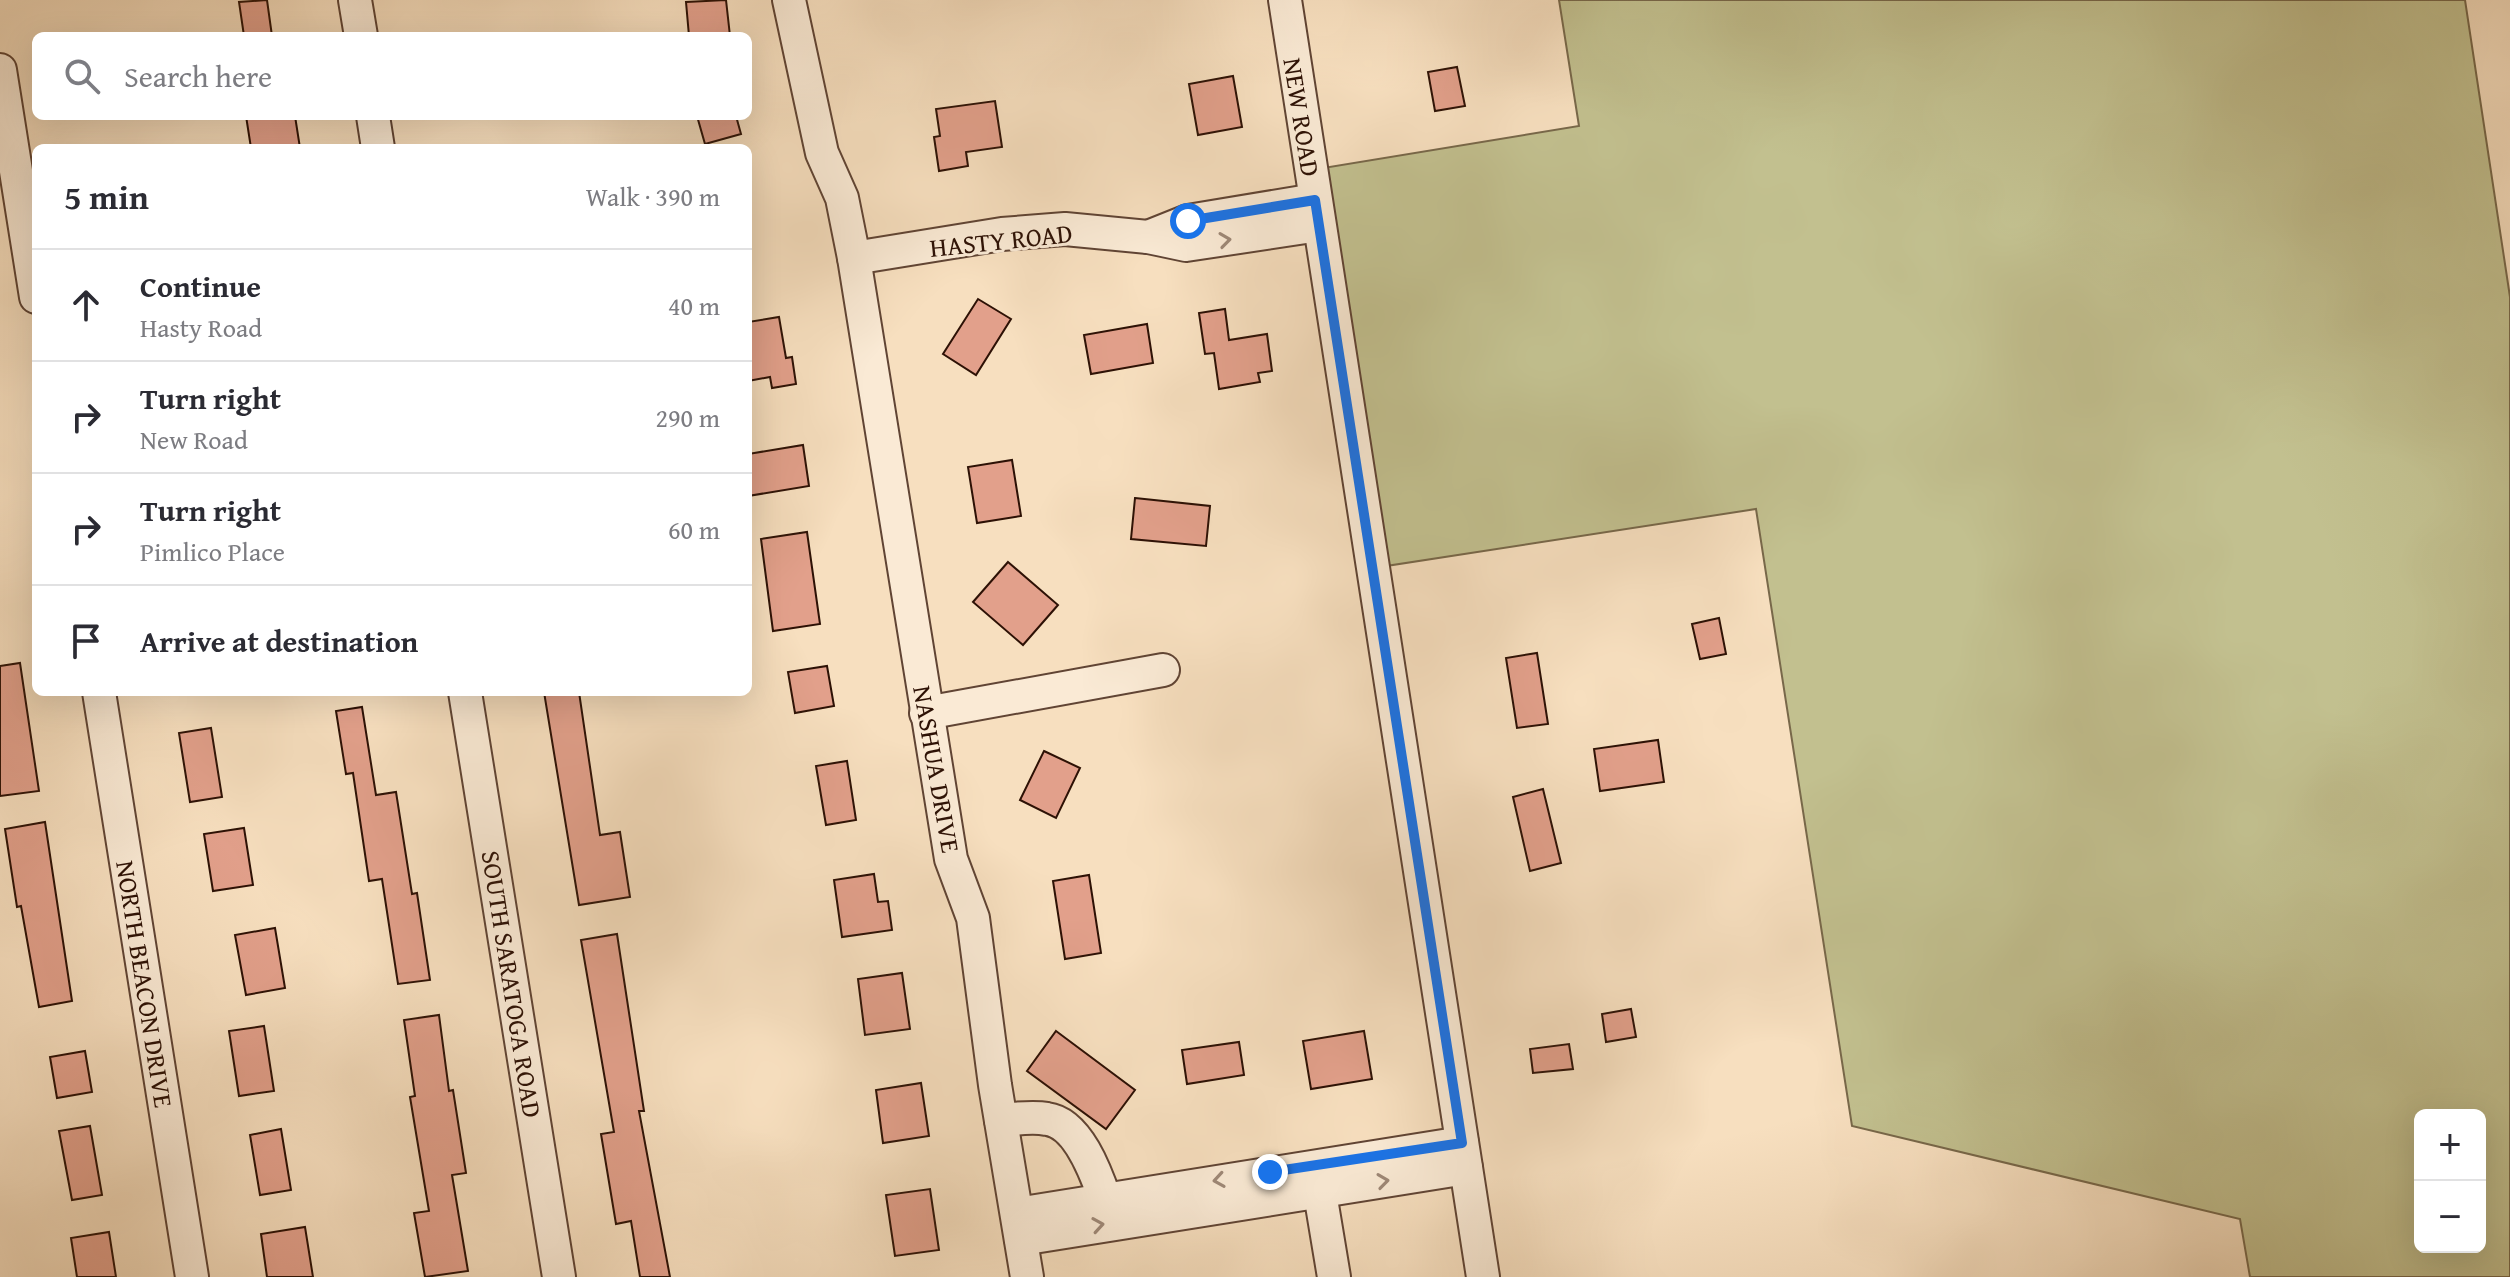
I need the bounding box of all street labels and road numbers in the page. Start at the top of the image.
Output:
street label: NEW ROAD [1273,55,1331,179]
street label: HASTY ROAD [928,213,1074,267]
street label: NASHUA DRIVE [903,682,971,856]
street label: SOUTH SARATOGA ROAD [472,848,552,1120]
street label: NORTH BEACON DRIVE [106,858,184,1110]

